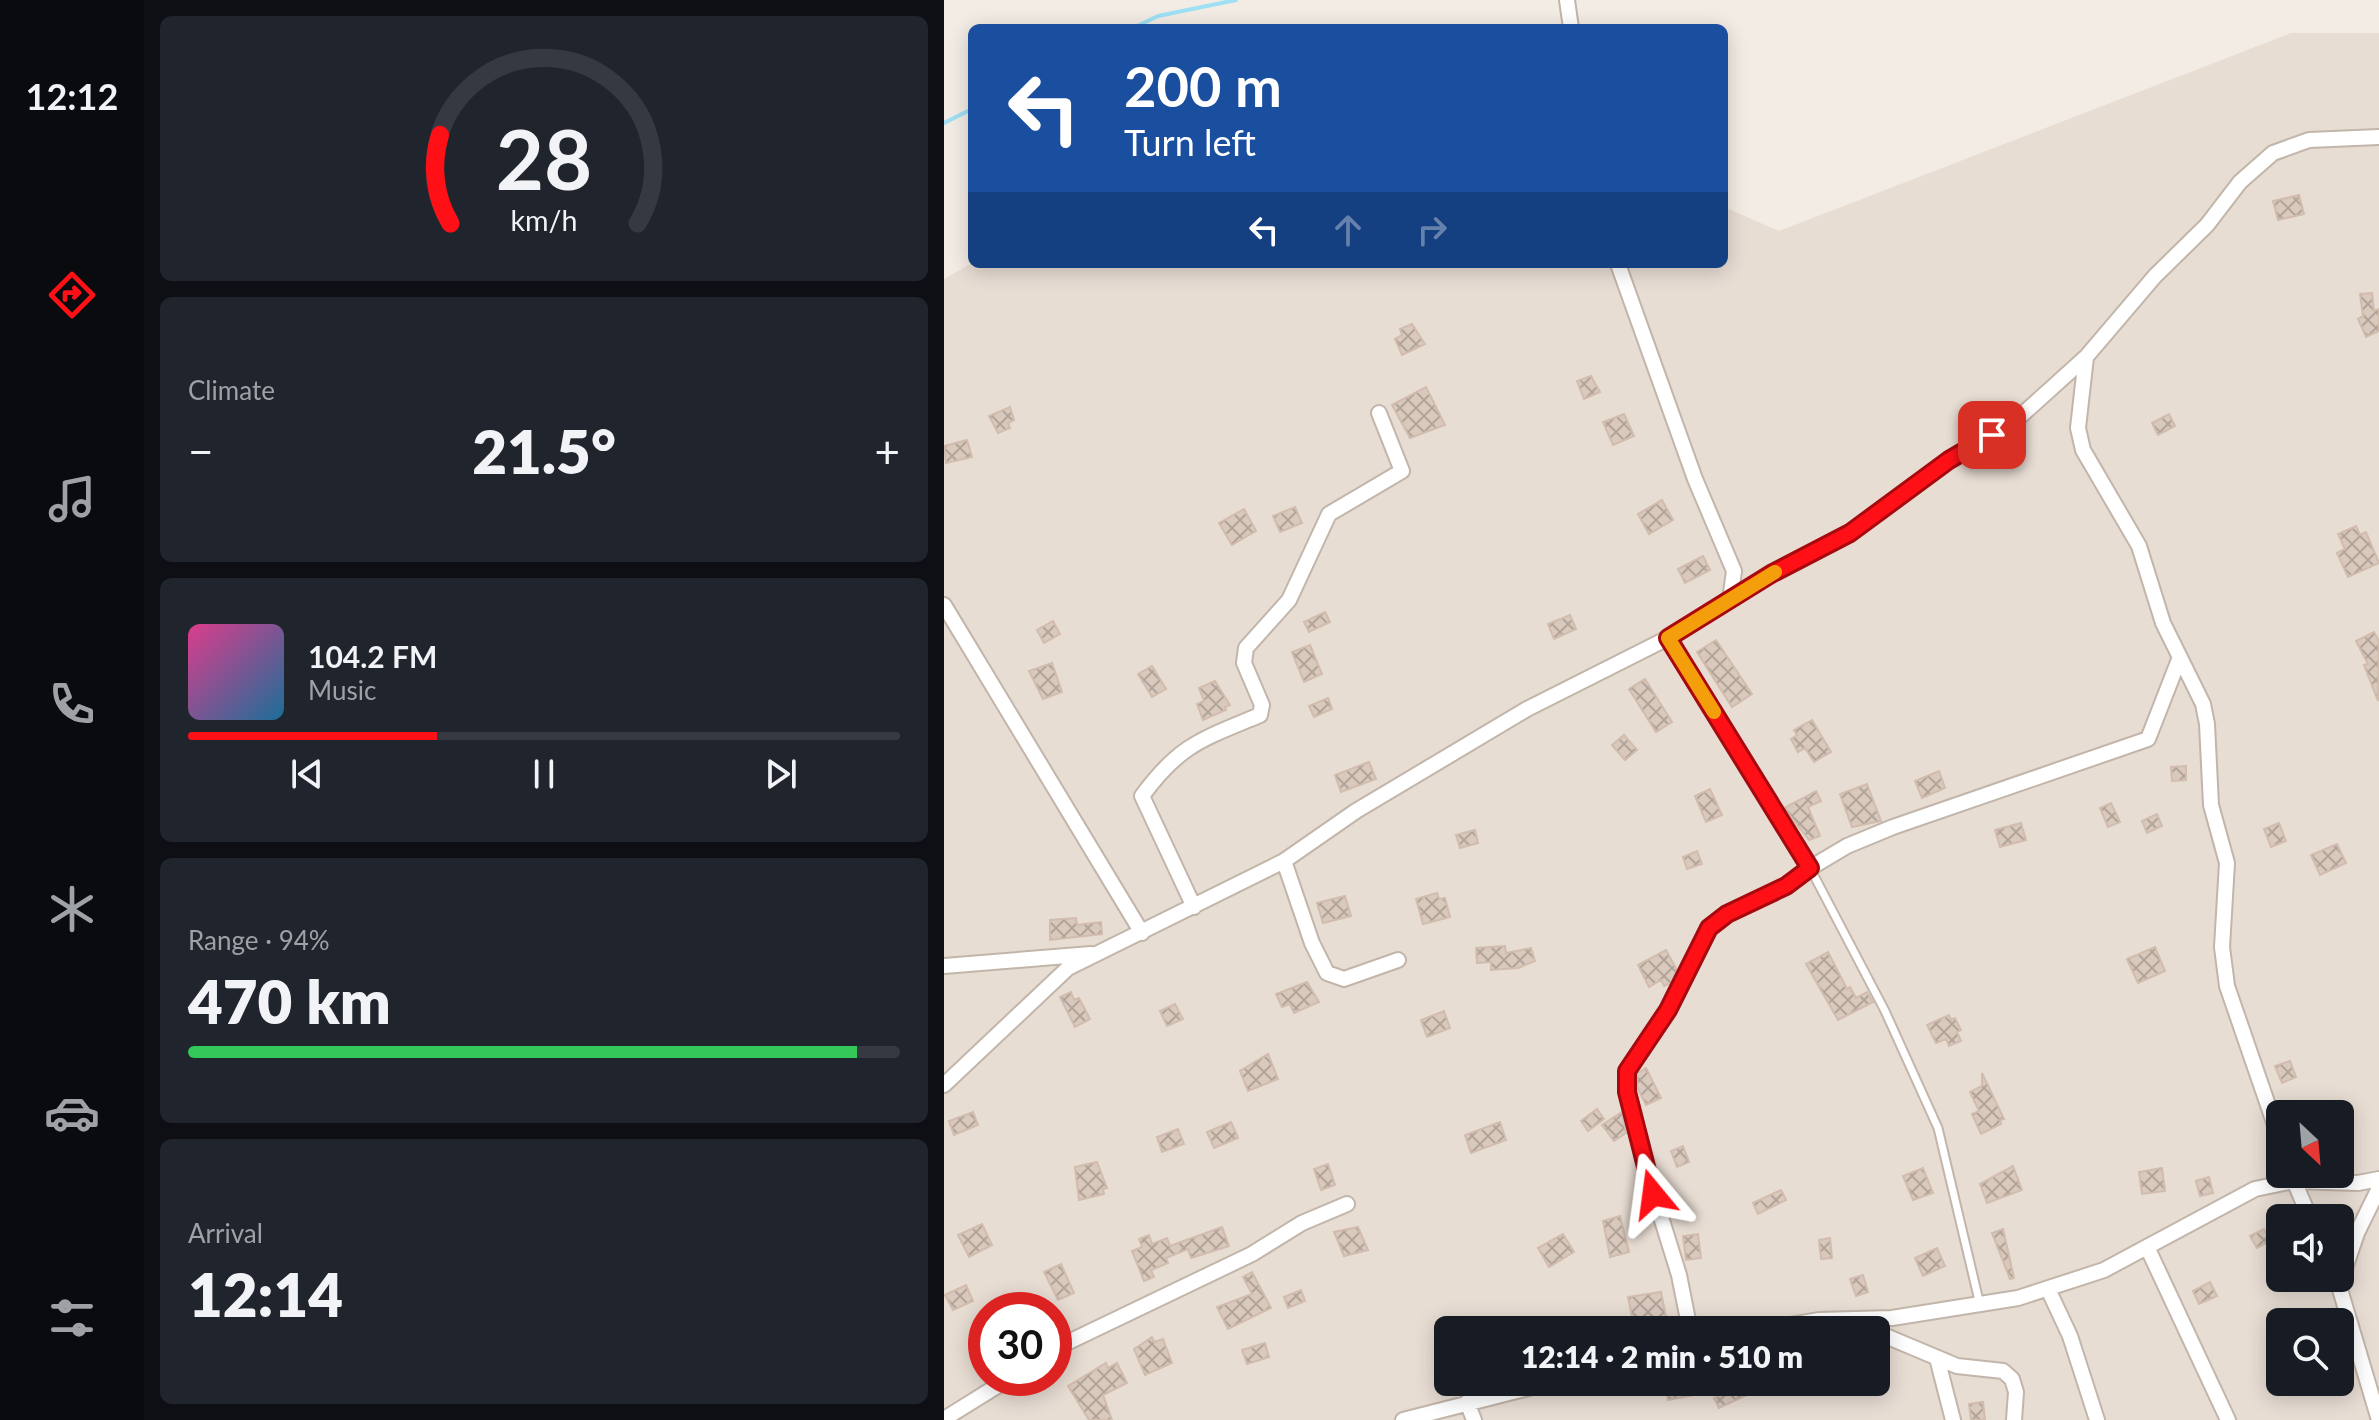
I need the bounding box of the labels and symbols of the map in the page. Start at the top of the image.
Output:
pin [1958,401,2026,469]
north arrow [2266,1100,2354,1188]
position arrow [1611,1152,1695,1236]
speed limit sign: 30 [968,1292,1072,1396]

